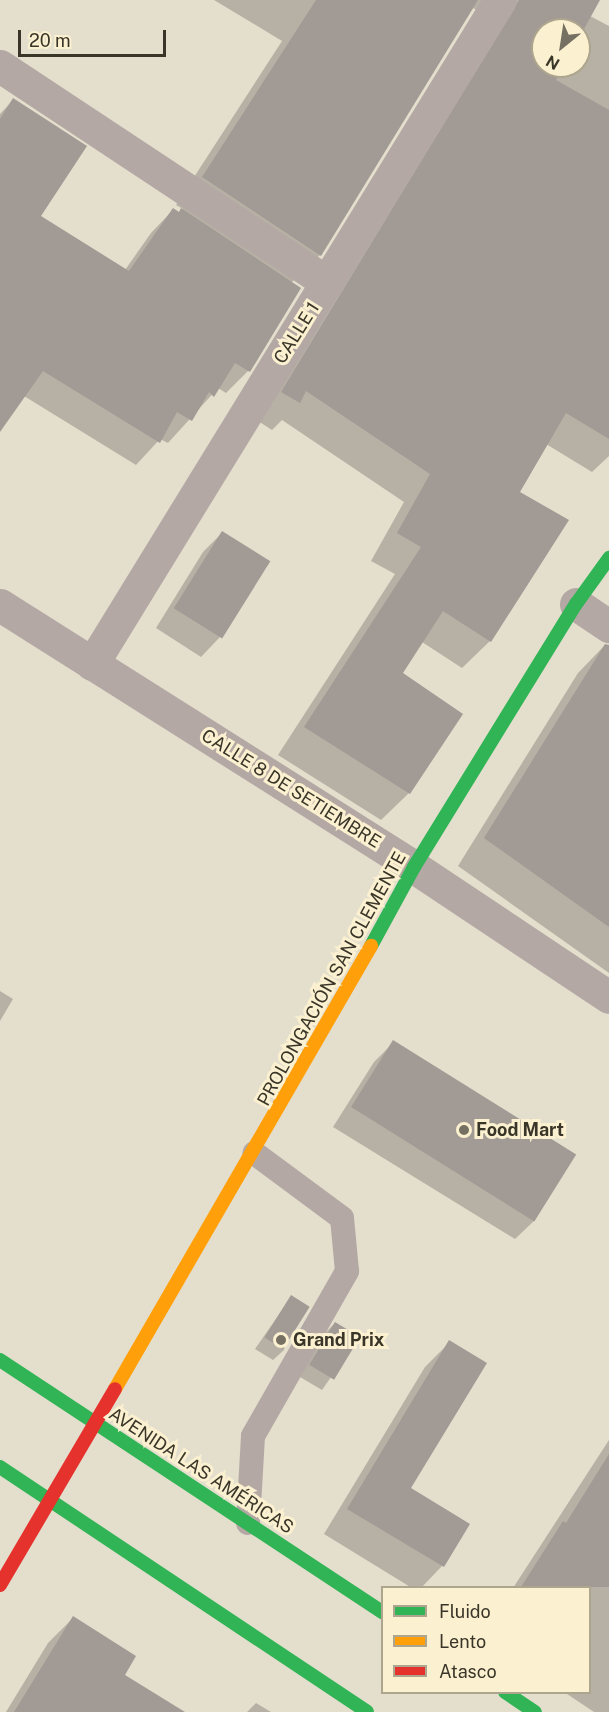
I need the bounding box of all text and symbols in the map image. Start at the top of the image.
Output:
scale bar [21,18,170,56]
north arrow [531,18,591,78]
text: 20 m [29,30,71,51]
text: N [543,51,563,74]
street label: CALLE 1 [270,298,324,368]
street label: CALLE 8 DE SETIEMBRE [197,725,385,853]
street label: PROLONGACIÓN SAN CLEMENTE [253,848,411,1110]
place label: Food Mart [476,1119,564,1141]
marker: Food Mart [457,1123,471,1137]
place label: Grand Prix [293,1329,384,1351]
marker: Grand Prix [274,1333,288,1347]
street label: AVENIDA LAS AMÉRICAS [105,1403,297,1539]
legend [381,1586,591,1694]
text: Fluido [439,1601,491,1622]
text: Lento [439,1631,486,1652]
text: Atasco [439,1661,497,1682]

